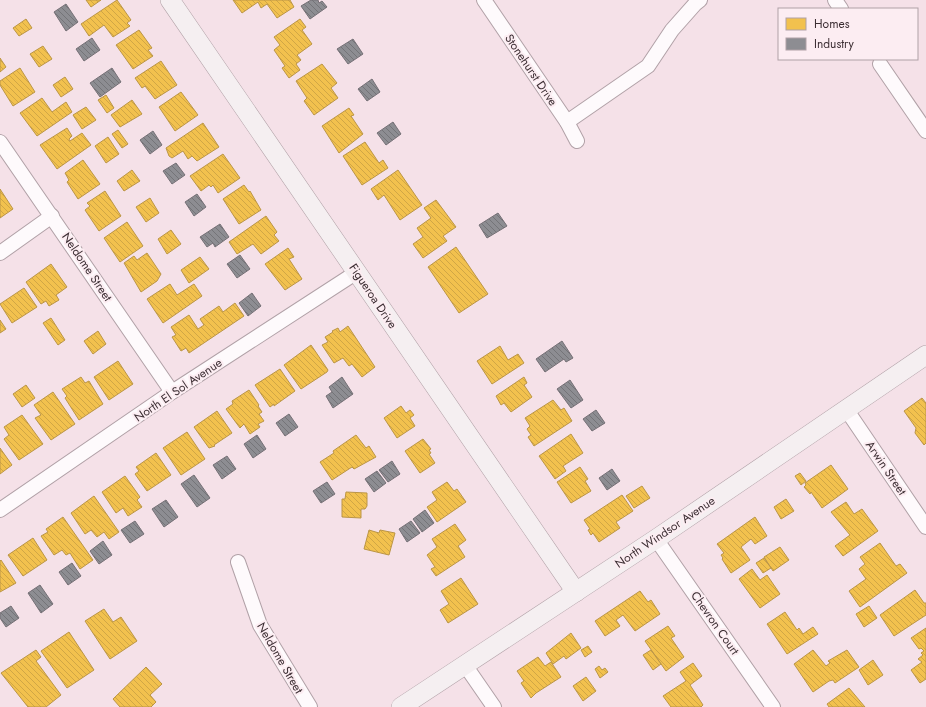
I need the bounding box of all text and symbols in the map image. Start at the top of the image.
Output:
legend [778,8,918,60]
text: Homes [814,15,850,33]
street label: Stonehurst Drive [500,30,562,110]
text: Industry [814,35,855,53]
street label: Neldome Street [57,229,117,305]
street label: Figueroa Drive [345,260,401,332]
street label: North El Sol Avenue [130,354,226,426]
street label: Arwin Street [861,437,911,499]
street label: North Windsor Avenue [611,492,719,572]
street label: Chevron Court [686,587,744,659]
street label: Neldome Street [252,619,308,697]

